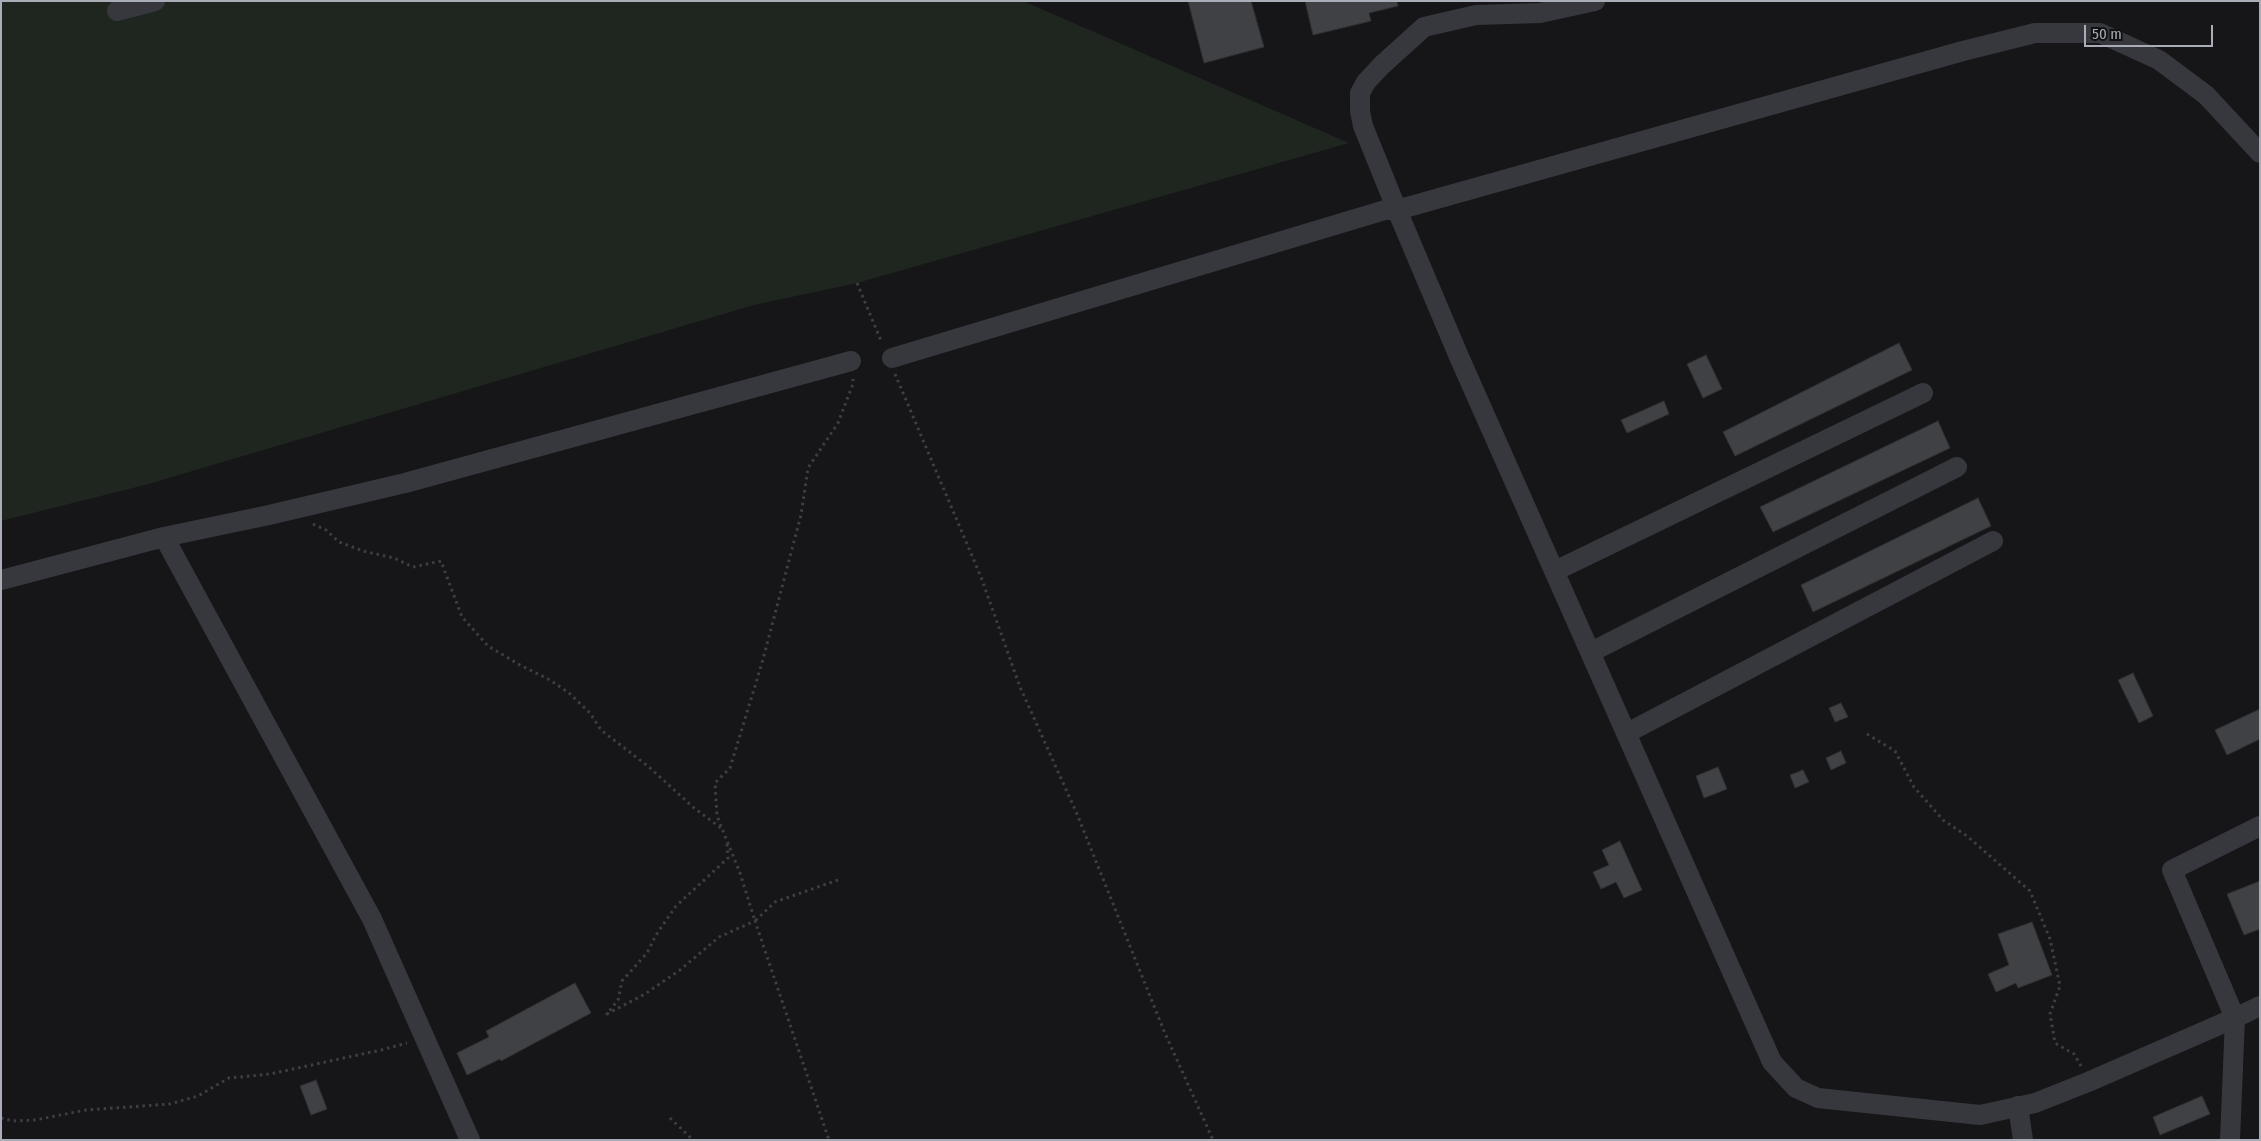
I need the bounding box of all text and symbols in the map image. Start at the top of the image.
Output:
scale bar [2086,15,2215,47]
text: 50 m [2092,25,2122,43]

